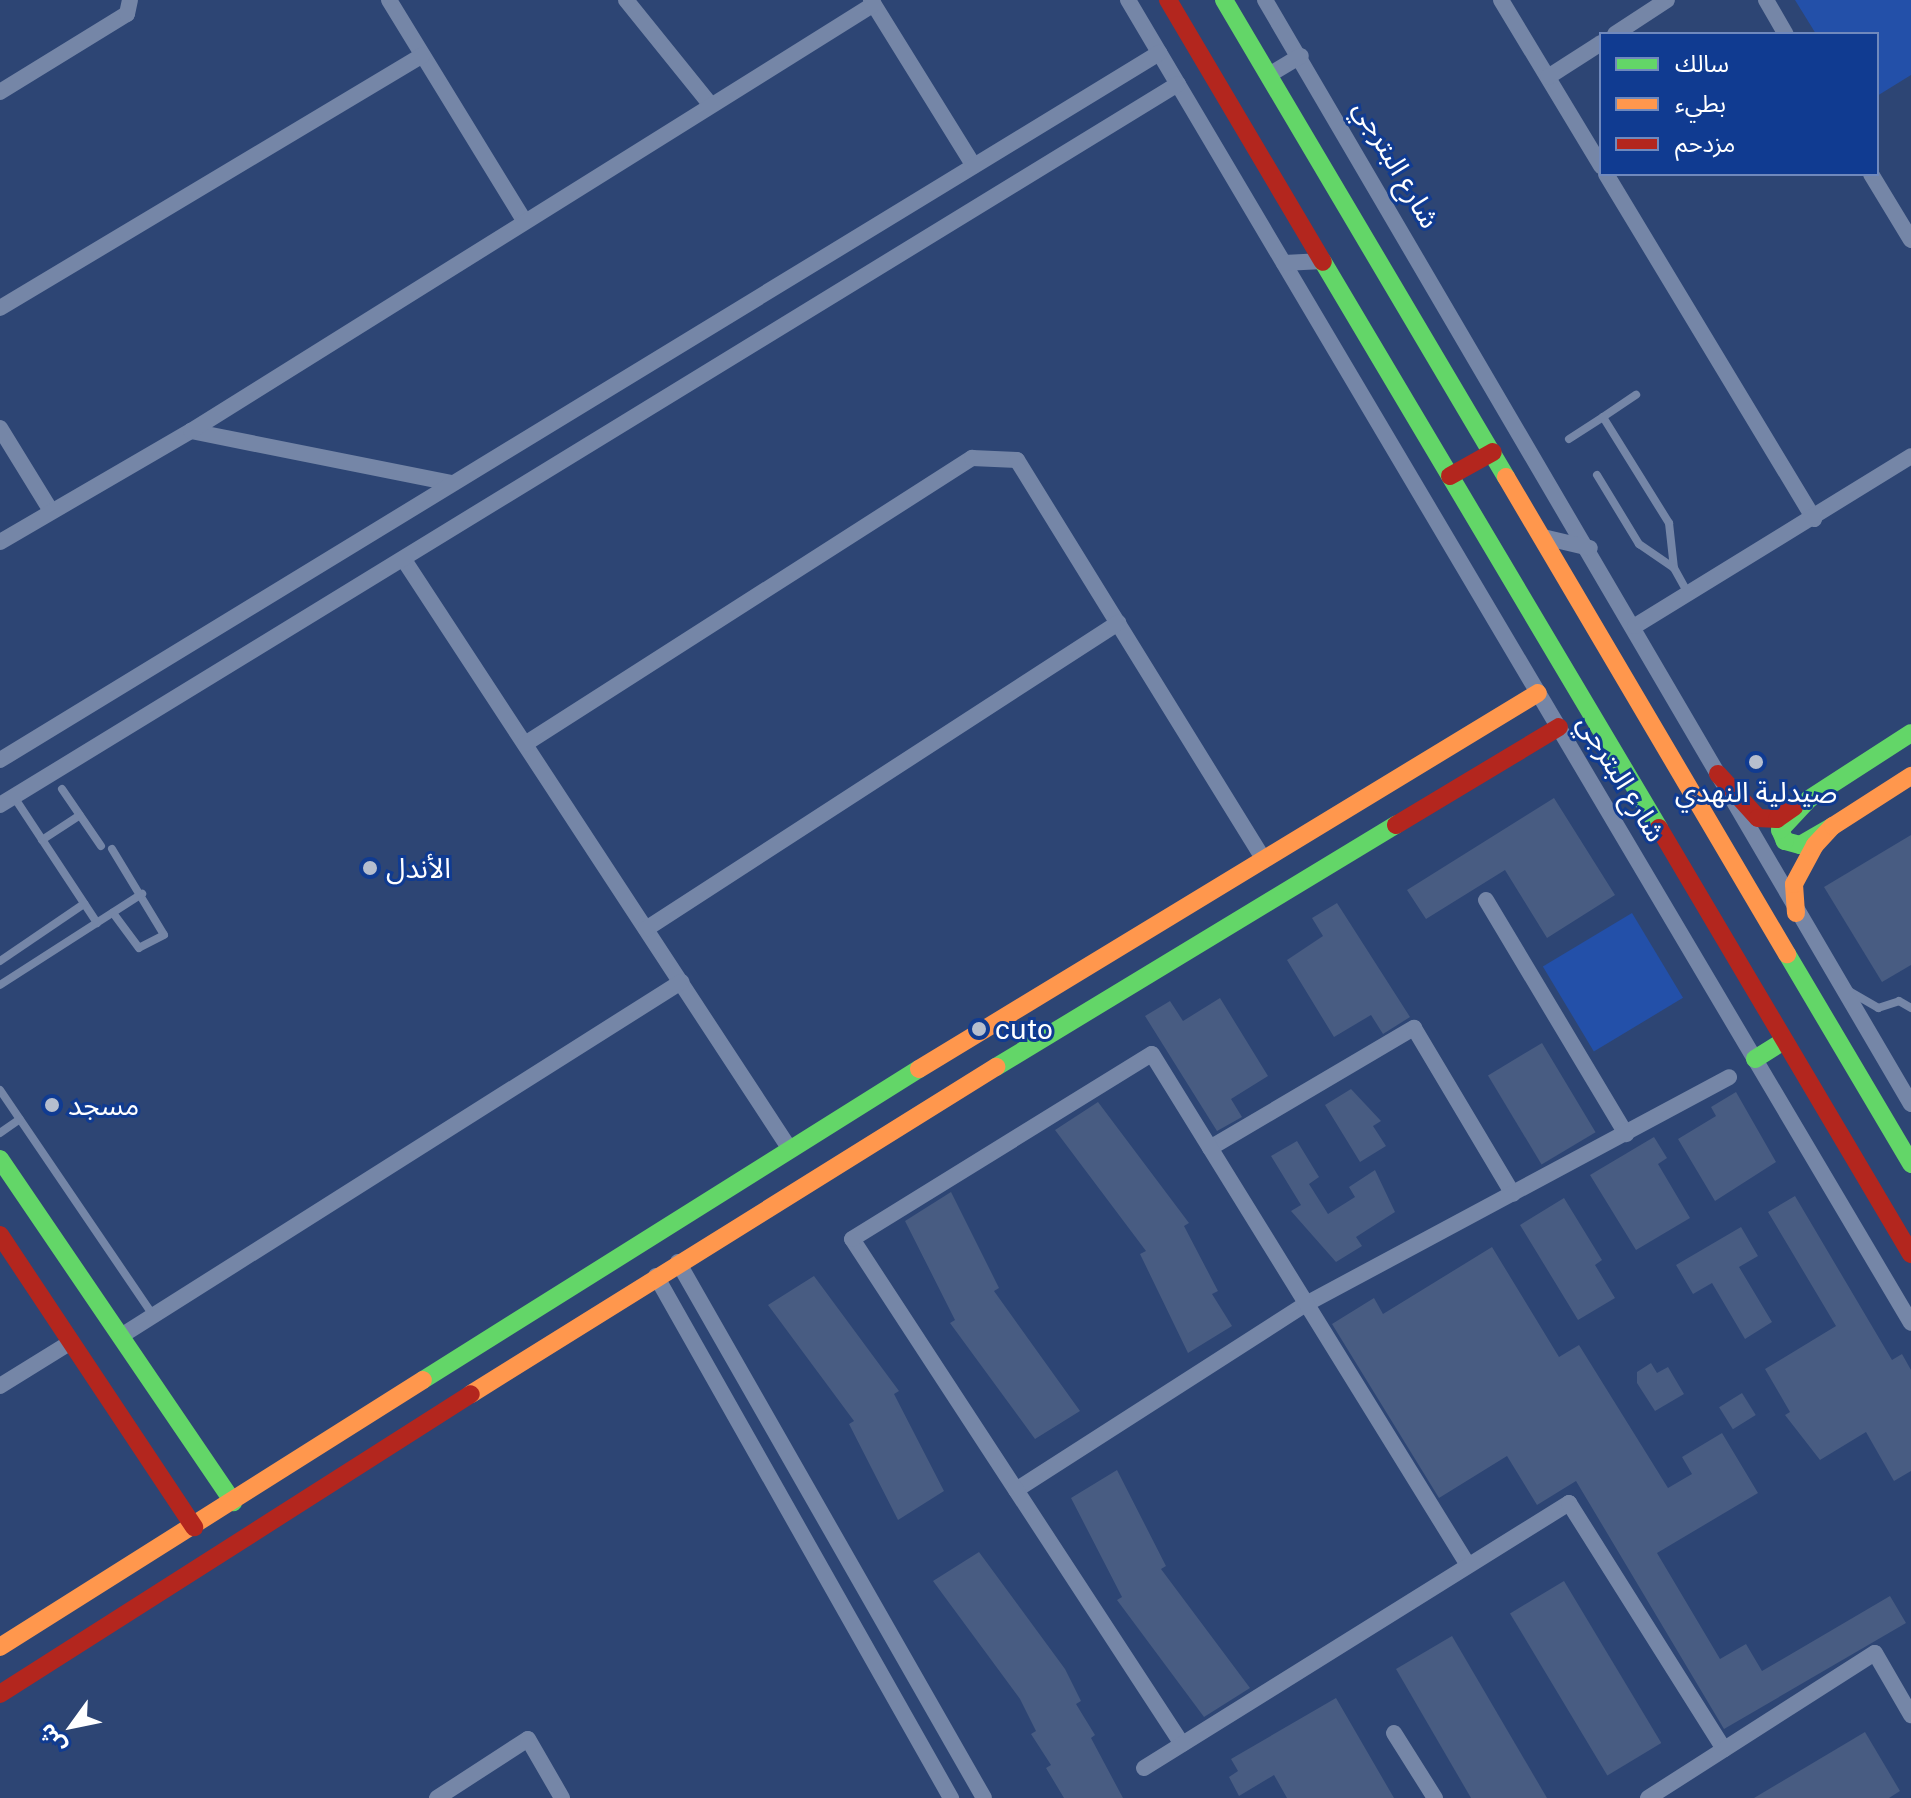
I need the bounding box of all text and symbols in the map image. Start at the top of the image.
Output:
legend [1599,32,1879,176]
text: سالك [1675,49,1729,77]
text: بطيء [1675,89,1726,117]
street label: شارع البترجي [1347,94,1447,234]
text: مزدحم [1675,129,1735,157]
street label: شارع البترجي [1571,708,1673,848]
marker: صيدلية النهدي [1747,753,1765,771]
place label: صيدلية النهدي [1675,775,1837,809]
place label: الأندل [386,851,451,885]
marker: الأندل [361,859,379,877]
place label: cuto [995,1012,1053,1046]
marker: cuto [970,1020,988,1038]
place label: مسجد [68,1088,139,1122]
marker: مسجد [43,1096,61,1114]
north arrow [32,1686,112,1766]
text: ش [33,1719,71,1759]

